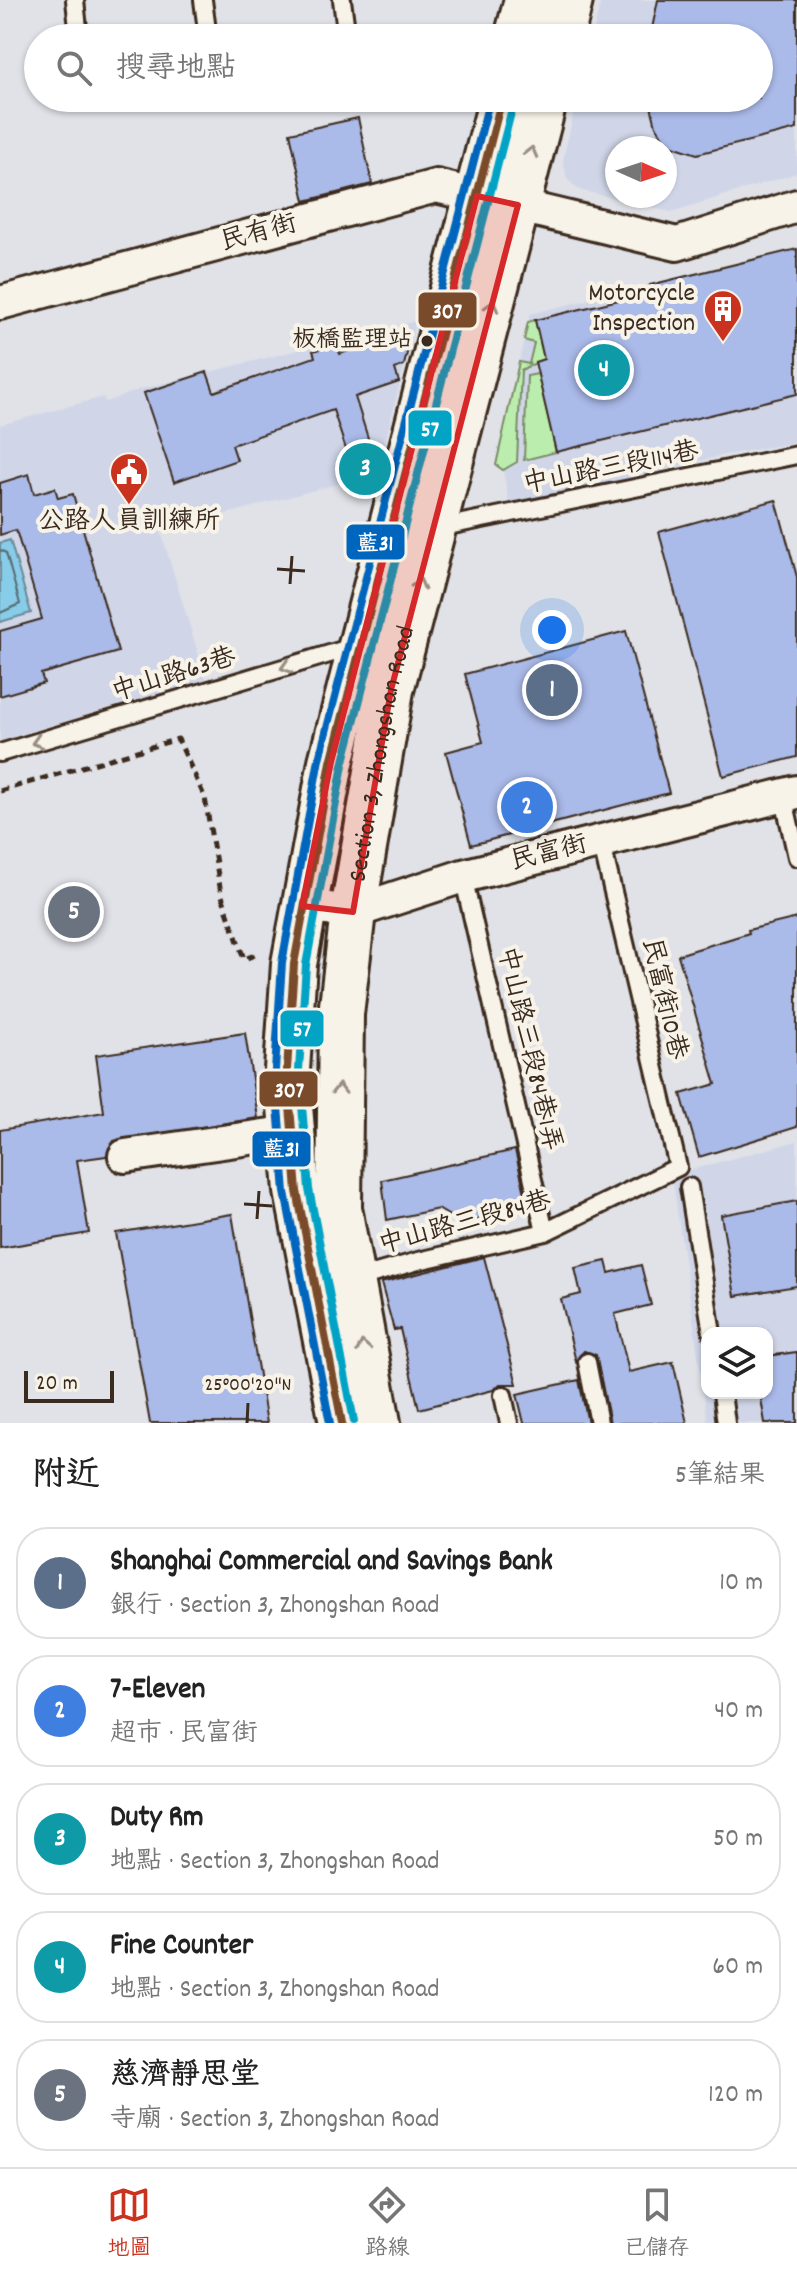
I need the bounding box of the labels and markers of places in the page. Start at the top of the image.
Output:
place label: Motorcycle Inspection [588,276,695,343]
building icon: Motorcycle Inspection [702,288,744,343]
place label: 板橋監理站 [292,324,412,358]
marker: 板橋監理站 [419,333,435,349]
pin: 4 [578,340,630,400]
pin: 3 [339,439,391,499]
public building icon: 公路人員訓練所 [108,451,150,506]
place label: 公路人員訓練所 [38,504,220,541]
pin: 1 [526,660,578,720]
pin: 2 [501,777,553,837]
pin: 5 [48,882,100,942]

